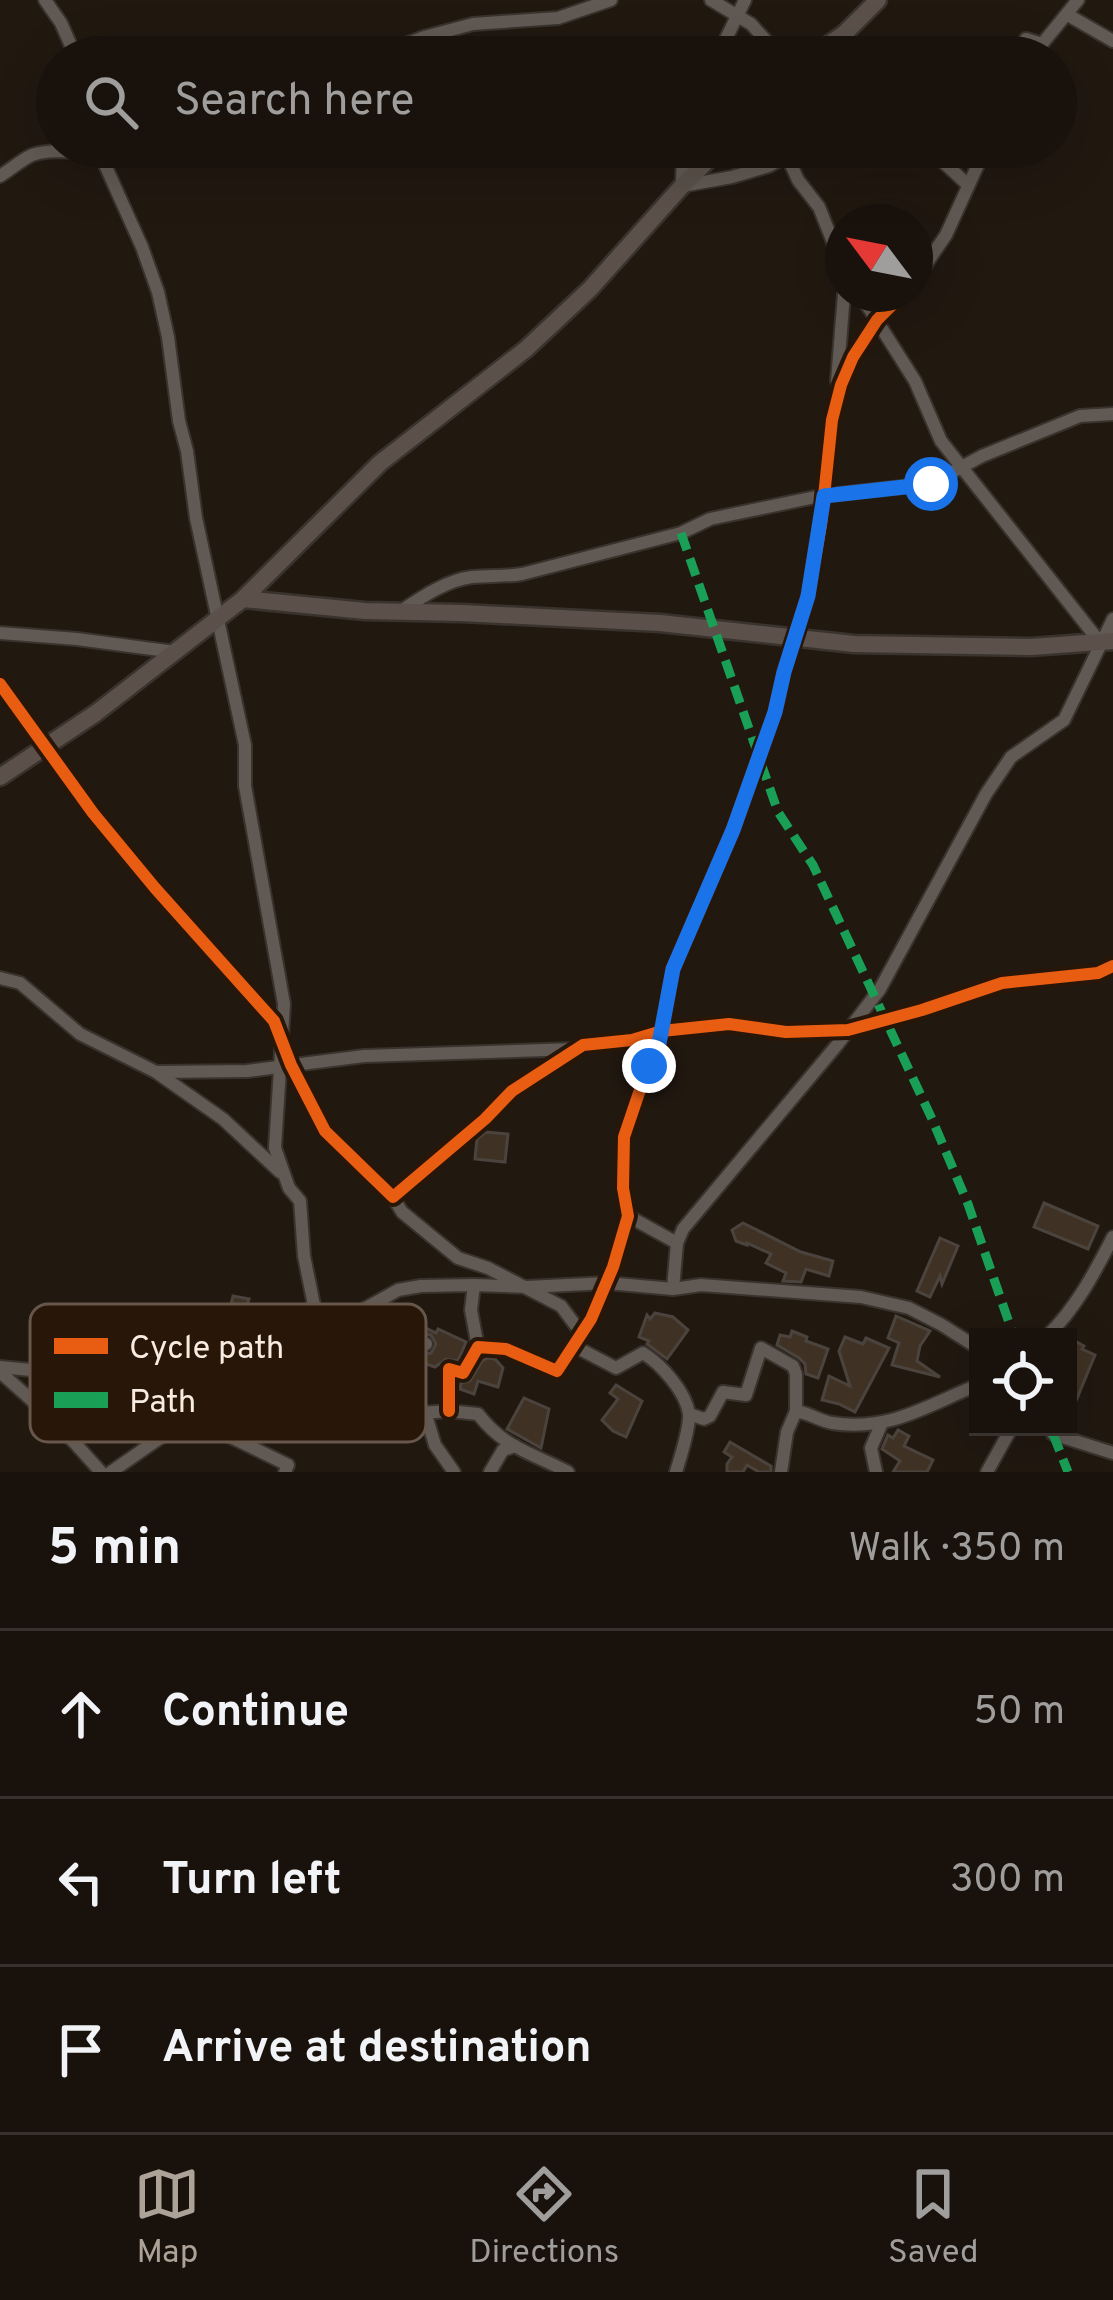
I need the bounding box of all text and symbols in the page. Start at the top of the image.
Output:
search box [36,36,1077,168]
icon: search [78,69,144,135]
text: Search here [174,74,414,131]
north arrow [825,204,933,312]
route start [904,457,958,511]
route end [622,1039,676,1093]
legend [30,1304,426,1442]
map controls [969,1328,1077,1436]
button: locate [969,1328,1077,1436]
text: Cycle path [129,1329,284,1371]
text: Path [129,1383,196,1425]
text: 5 min [48,1518,181,1583]
text: Walk · 350 m [849,1526,1065,1575]
icon: ahead [48,1681,114,1747]
text: Continue [162,1685,349,1742]
text: 50 m [974,1689,1065,1738]
icon: left [48,1849,114,1915]
text: Turn left [162,1853,341,1910]
text: 300 m [950,1857,1065,1906]
icon: arrive [48,2017,114,2083]
text: Arrive at destination [162,2021,592,2078]
tab: Map [134,2161,200,2275]
tab: Directions [469,2161,619,2275]
tab: Saved [888,2161,979,2275]

